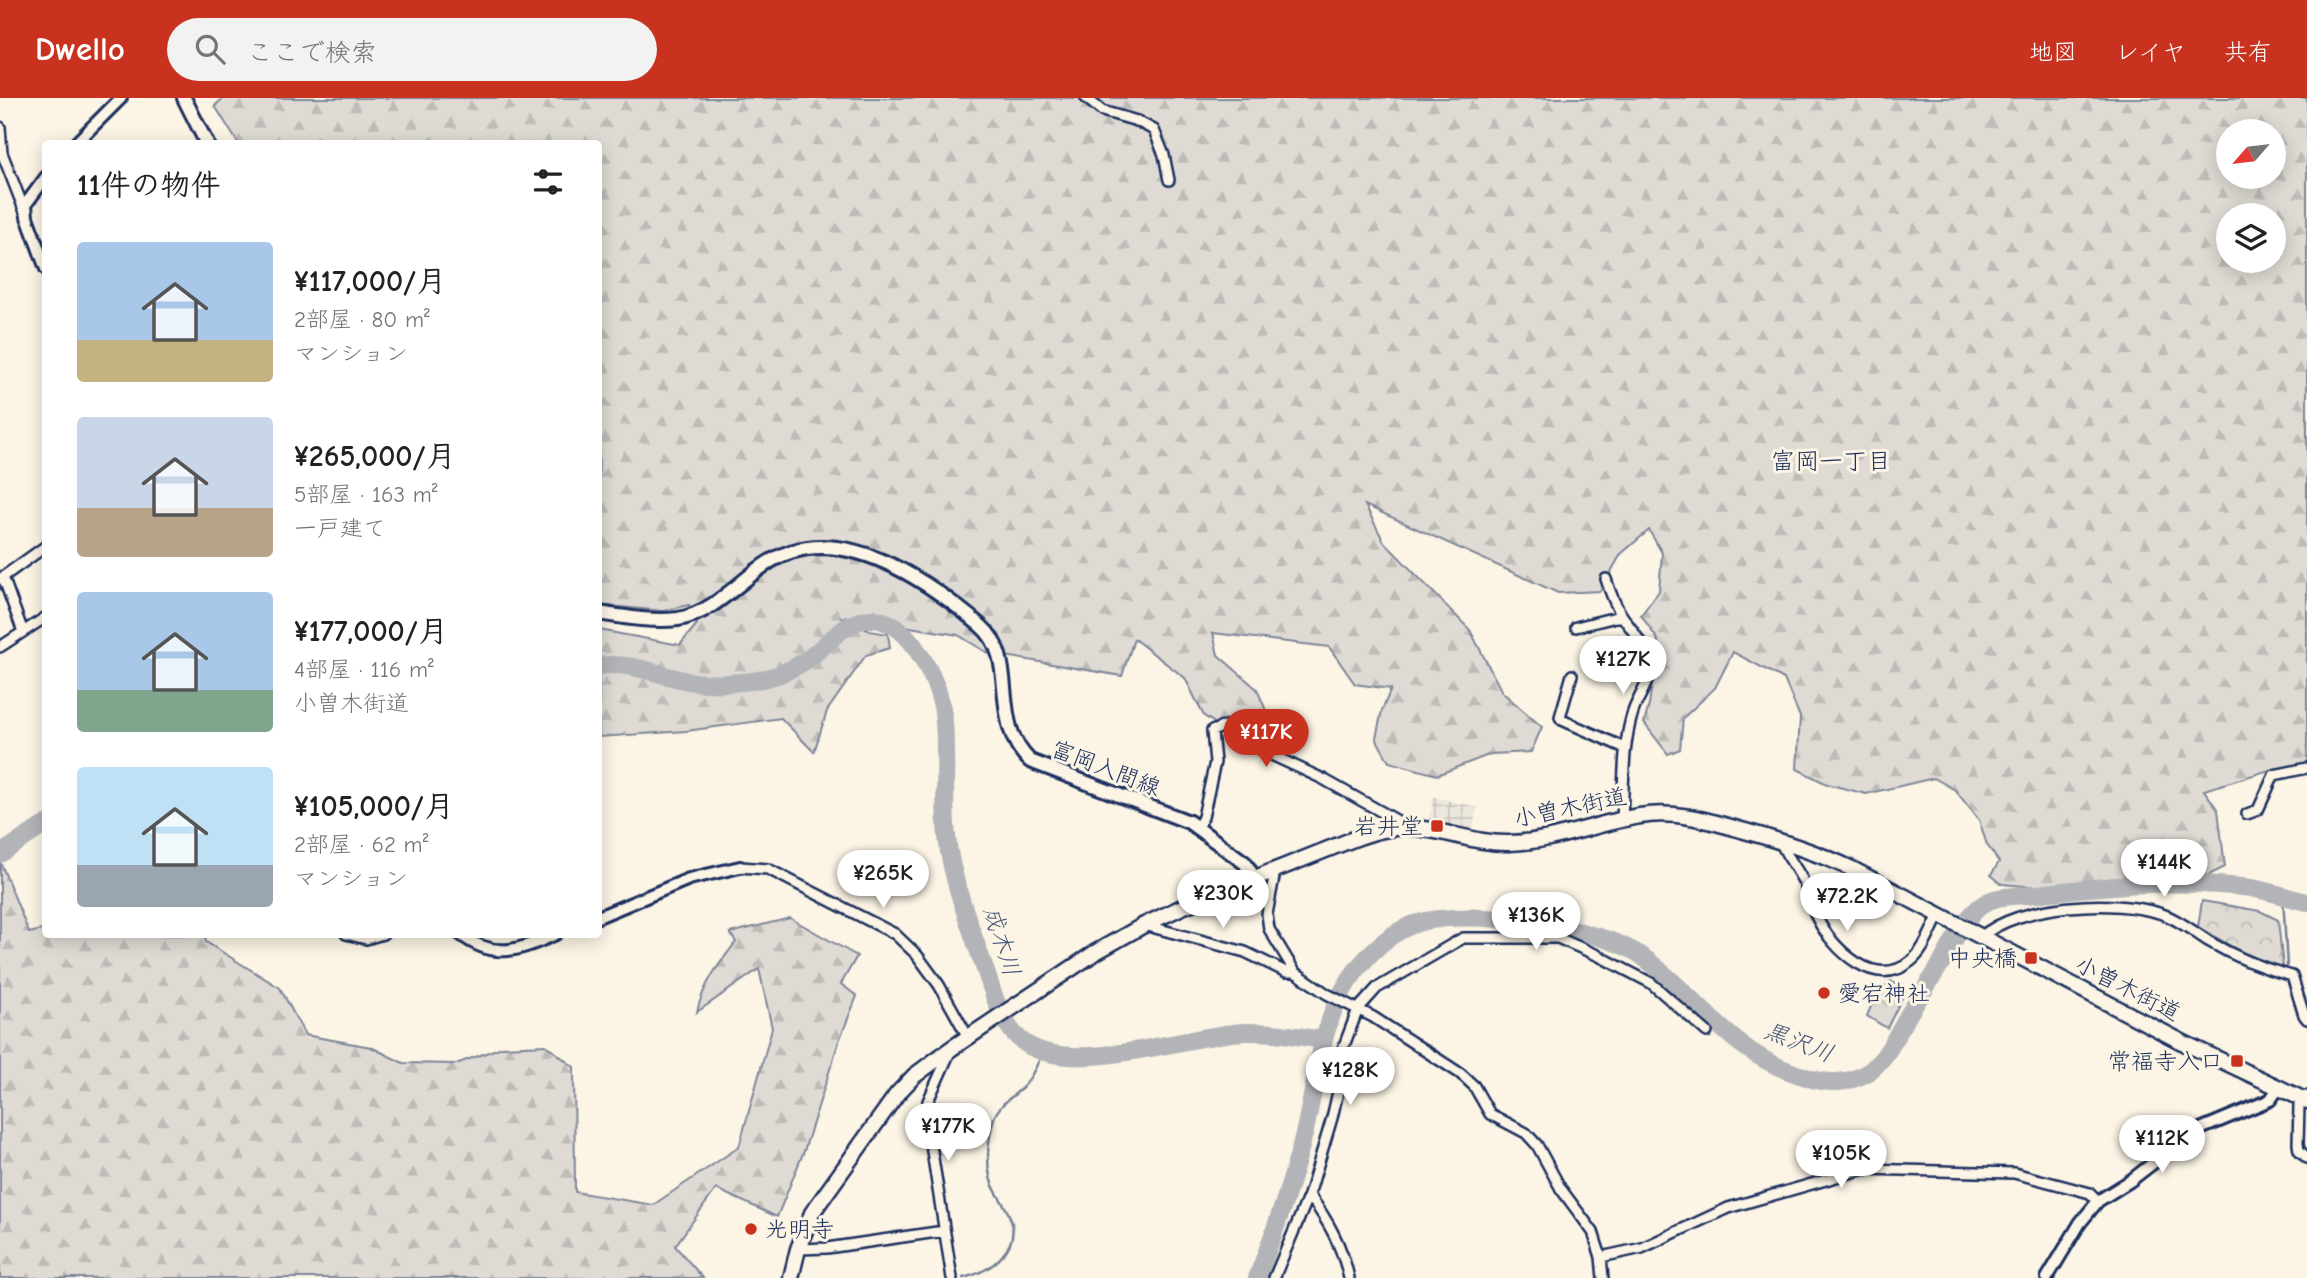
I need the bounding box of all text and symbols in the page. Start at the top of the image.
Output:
search box [167,18,657,81]
text: Dwello [35,30,125,68]
icon: search [191,30,229,68]
text: ここで検索 [247,38,377,68]
text: 地図 [2029,38,2077,66]
text: レイヤ [2115,38,2186,66]
text: 共有 [2224,38,2272,66]
north arrow [2216,119,2286,189]
map controls [2216,119,2286,273]
icon: filters [529,163,567,201]
text: 11件の物件 [77,168,221,203]
button: layers [2216,203,2286,273]
text: ¥117,000/月 [294,264,446,299]
icon: home [133,270,217,354]
text: 2部屋 · 80 m² [294,306,430,333]
text: マンション [294,340,408,367]
text: ¥265,000/月 [294,439,456,474]
icon: home [133,445,217,529]
district label: 富岡一丁目 [1771,447,1891,475]
text: 5部屋 · 163 m² [294,481,438,508]
text: 一戸建て [294,515,386,542]
text: ¥177,000/月 [294,614,448,649]
icon: home [133,620,217,704]
pin: ¥127K [1574,636,1672,696]
text: ¥127K [1596,645,1650,672]
text: 4部屋 · 116 m² [294,656,434,683]
text: 小曽木街道 [294,690,409,717]
pin: ¥117K [1217,710,1315,769]
text: ¥117K [1240,718,1292,745]
street label: 富岡入間線 [1047,735,1164,802]
street label: 小曽木街道 [1511,782,1629,833]
text: ¥105,000/月 [294,789,454,824]
icon: home [133,795,217,879]
place label: 岩井堂 [1354,813,1423,840]
marker: 岩井堂 [1429,818,1445,834]
text: 2部屋 · 62 m² [294,831,428,858]
pin: ¥144K [2115,840,2213,899]
text: ¥144K [2137,848,2191,875]
pin: ¥265K [834,850,932,910]
text: ¥265K [853,859,913,886]
text: マンション [294,865,408,892]
pin: ¥230K [1174,870,1272,930]
pin: ¥72.2K [1790,874,1904,933]
text: ¥230K [1193,879,1253,906]
text: ¥72.2K [1816,882,1878,909]
pin: ¥136K [1487,892,1585,952]
text: ¥136K [1508,901,1564,928]
water label: 成木川 [978,902,1026,980]
place label: 中央橋 [1948,945,2017,972]
marker: 中央橋 [2023,950,2039,966]
street label: 小曽木街道 [2070,950,2185,1027]
place label: 愛宕神社 [1838,980,1930,1007]
marker: 愛宕神社 [1816,985,1832,1001]
water label: 黒沢川 [1760,1016,1838,1068]
pin: ¥128K [1301,1048,1399,1107]
place label: 常福寺入口 [2108,1048,2223,1075]
marker: 常福寺入口 [2229,1053,2245,1069]
text: ¥128K [1322,1056,1378,1083]
pin: ¥177K [899,1104,997,1163]
text: ¥177K [921,1112,975,1139]
pin: ¥112K [2113,1116,2211,1175]
text: ¥112K [2135,1124,2189,1151]
pin: ¥105K [1792,1130,1890,1190]
text: ¥105K [1812,1139,1870,1166]
place label: 光明寺 [765,1216,834,1243]
marker: 光明寺 [743,1221,759,1237]

